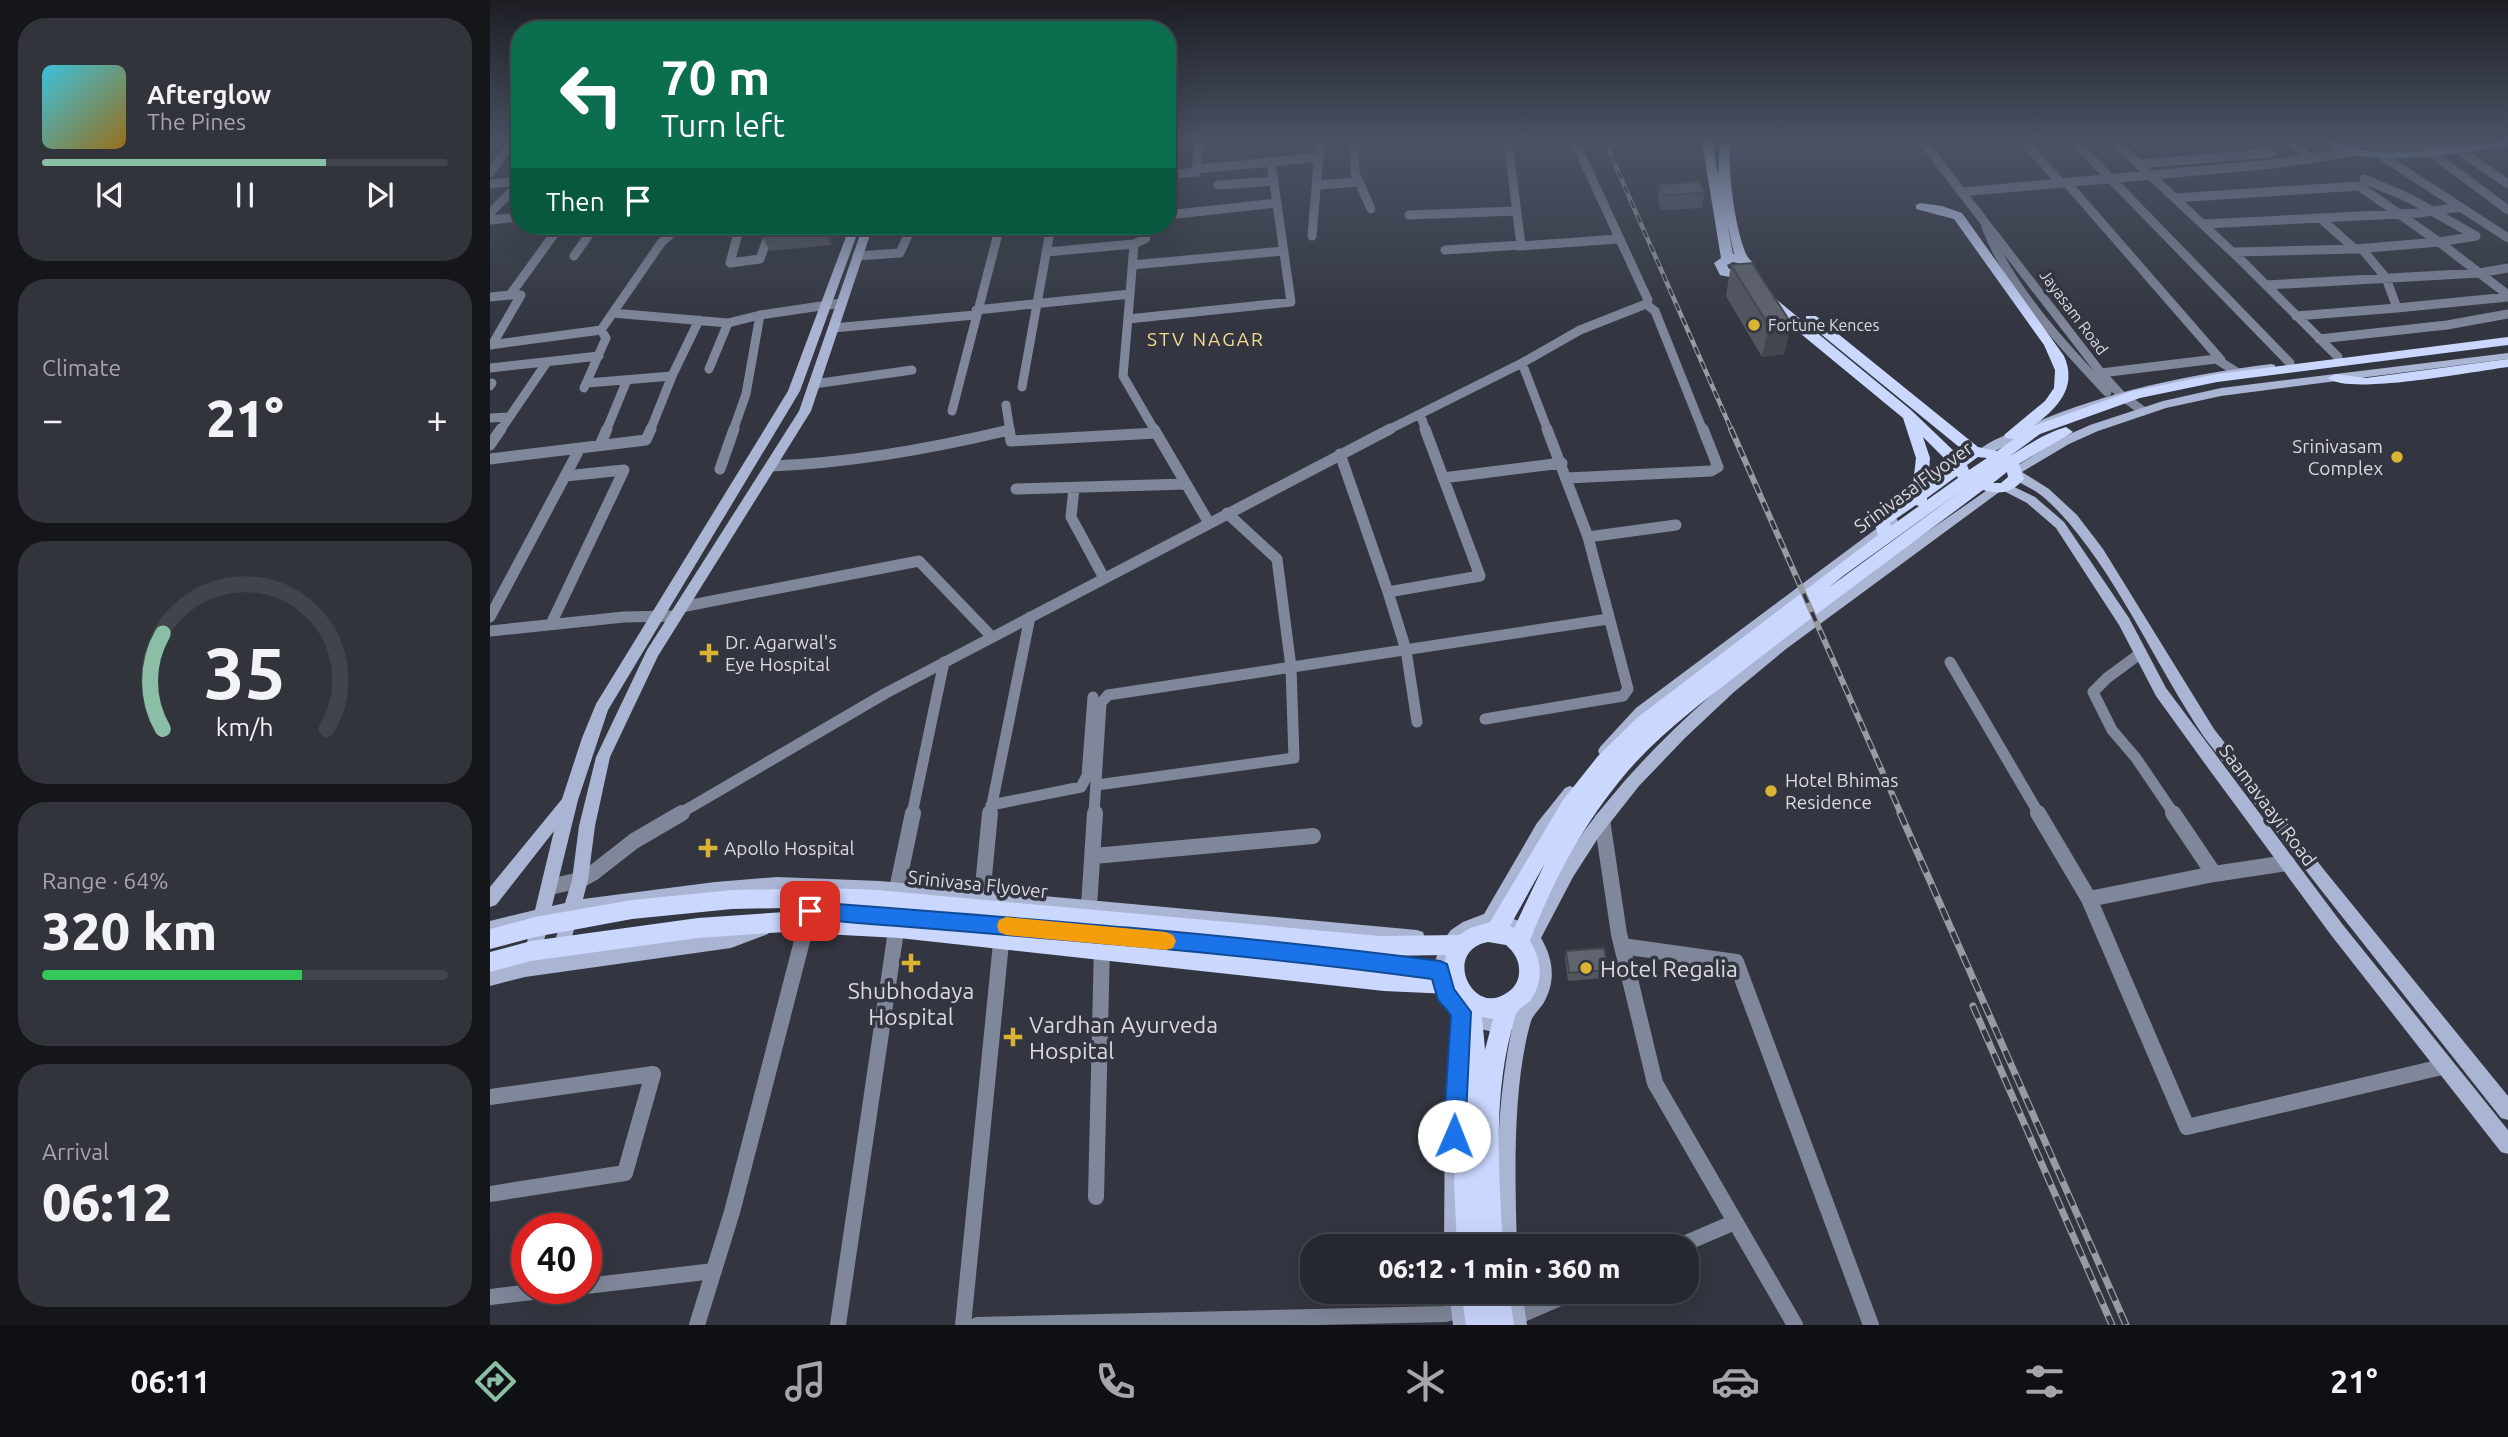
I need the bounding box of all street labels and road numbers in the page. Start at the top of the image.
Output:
street label: Jayasam Road [2036,266,2112,358]
street label: Srinivasa Flyover [1850,437,1976,537]
street label: Saamavaayi Road [2215,740,2321,870]
street label: Srinivasa Flyover [907,866,1049,902]

